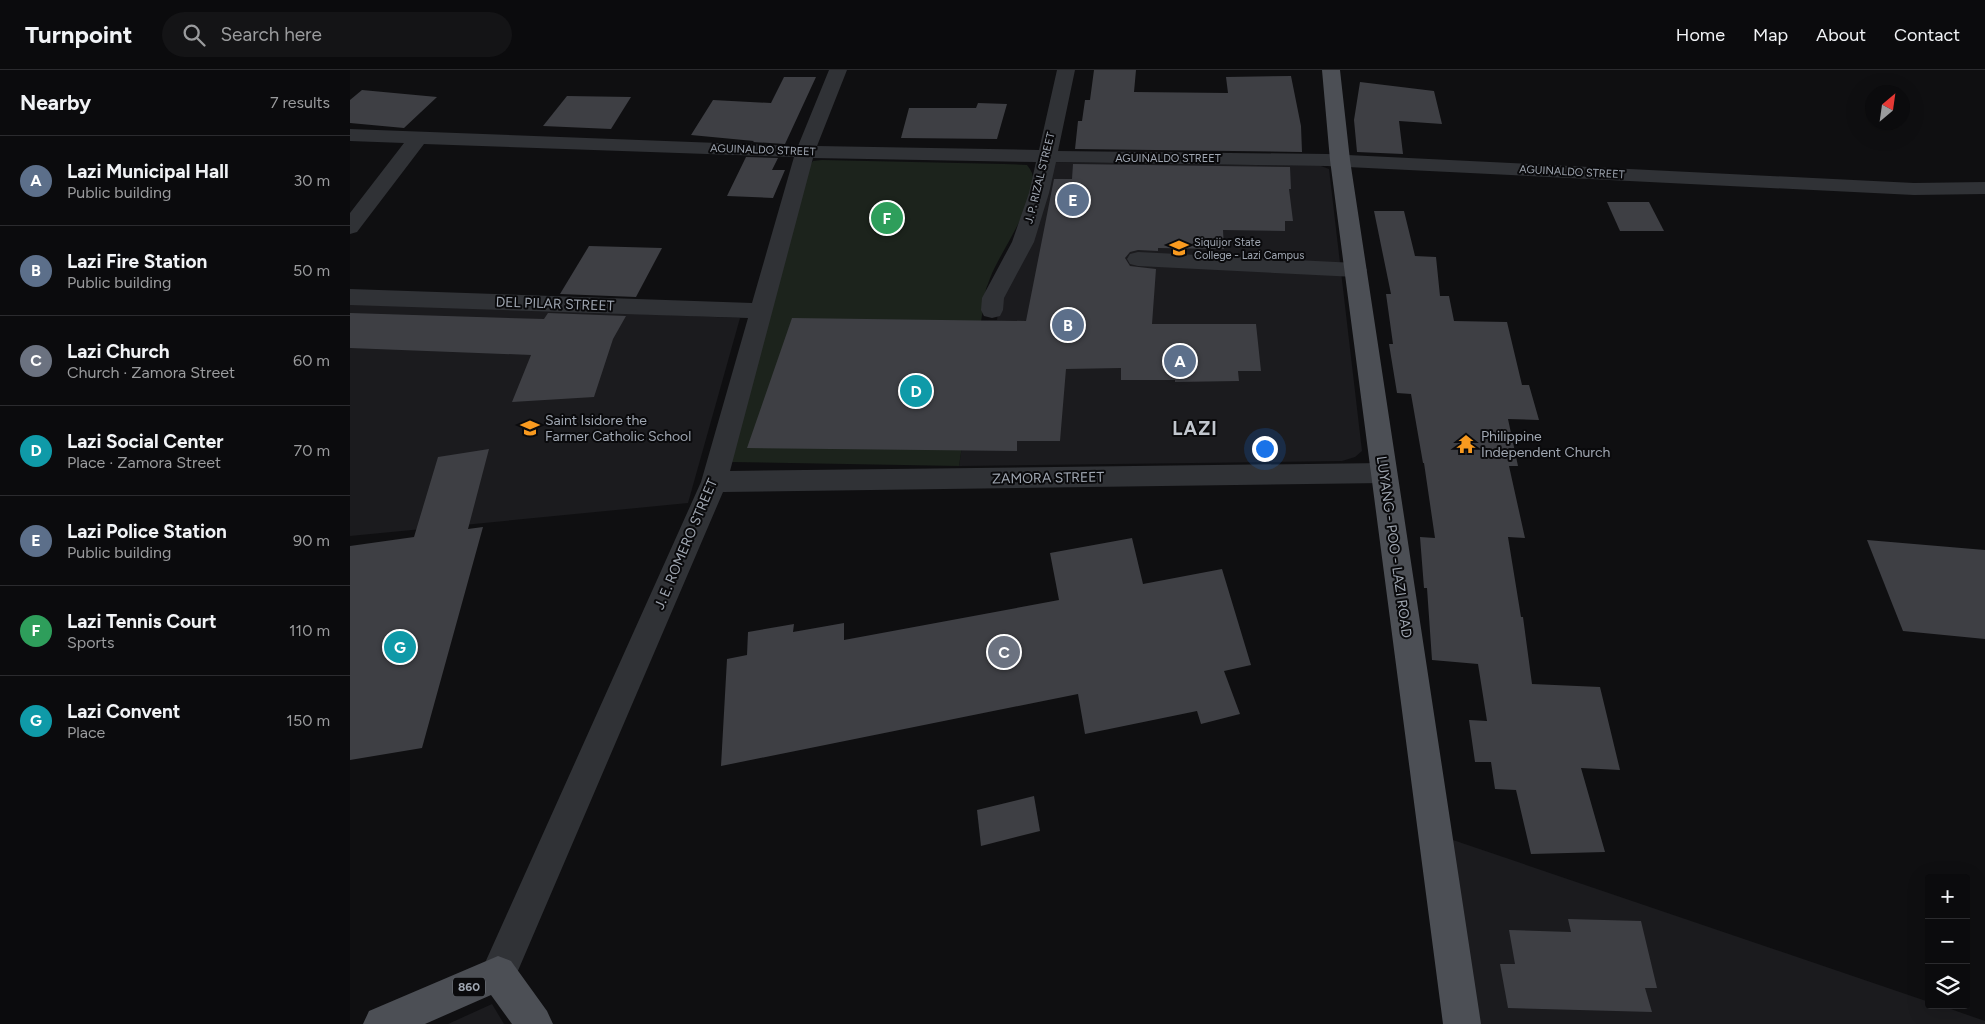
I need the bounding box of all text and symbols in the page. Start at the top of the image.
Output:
search box [162,12,512,57]
text: Turnpoint [25,20,132,49]
icon: search [180,21,208,49]
text: Search here [220,23,322,46]
text: Home [1676,24,1725,46]
text: Map [1753,24,1788,46]
text: About [1816,24,1866,46]
text: Contact [1894,24,1960,46]
north arrow [1865,85,1910,130]
text: Nearby [20,90,91,115]
text: 7 results [270,93,330,112]
street label: J. P. RIZAL STREET [1022,131,1058,225]
street label: AGUINALDO STREET [710,142,816,158]
street label: AGUINALDO STREET [1115,152,1221,165]
text: Lazi Municipal Hall [67,160,229,183]
street label: AGUINALDO STREET [1519,163,1625,181]
text: A [30,171,42,190]
text: 30 m [293,171,330,190]
pin: E [1057,181,1089,219]
text: Public building [67,183,171,202]
pin: F [871,199,903,237]
place label: Siquijor State College - Lazi Campus [1194,236,1304,262]
school or university icon: Siquijor State College - Lazi Campus [1168,237,1190,259]
text: Lazi Fire Station [67,250,207,273]
text: B [31,261,41,280]
text: 50 m [293,261,330,280]
text: Public building [67,273,171,292]
street label: DEL PILAR STREET [495,293,615,315]
pin: B [1052,306,1084,344]
text: Lazi Church [67,340,170,363]
pin: A [1164,342,1196,380]
text: C [30,351,42,370]
text: 60 m [293,351,330,370]
text: Church · Zamora Street [67,363,235,382]
pin: D [900,372,932,410]
place label: Saint Isidore the Farmer Catholic School [545,412,691,445]
school or university icon: Saint Isidore the Farmer Catholic School [519,417,541,439]
district label: LAZI [1172,417,1218,440]
place label: Philippine Independent Church [1481,428,1611,461]
text: Lazi Social Center [67,430,223,453]
temple icon: Philippine Independent Church [1455,433,1477,455]
your location [1252,436,1278,462]
text: D [30,441,42,460]
text: 70 m [294,441,330,460]
text: Place · Zamora Street [67,453,221,472]
street label: LUYANG - POO - LAZI ROAD [1373,455,1415,639]
street label: ZAMORA STREET [992,469,1105,487]
street label: J. E. ROMERO STREET [651,476,721,612]
text: Lazi Police Station [67,520,227,543]
text: E [31,531,41,550]
text: 90 m [293,531,330,550]
text: Public building [67,543,171,562]
text: Lazi Tennis Court [67,610,217,633]
text: F [32,621,40,640]
text: 110 m [289,621,330,640]
pin: G [384,628,416,666]
text: Sports [67,633,114,652]
pin: C [988,633,1020,671]
text: Lazi Convent [67,700,180,723]
text: G [30,711,42,730]
text: 150 m [286,711,330,730]
text: Place [67,723,105,742]
map controls [1925,874,1970,1009]
button: + [1925,874,1970,919]
button: − [1925,919,1970,964]
button: layers [1925,964,1970,1009]
road number: 860 [453,978,485,996]

